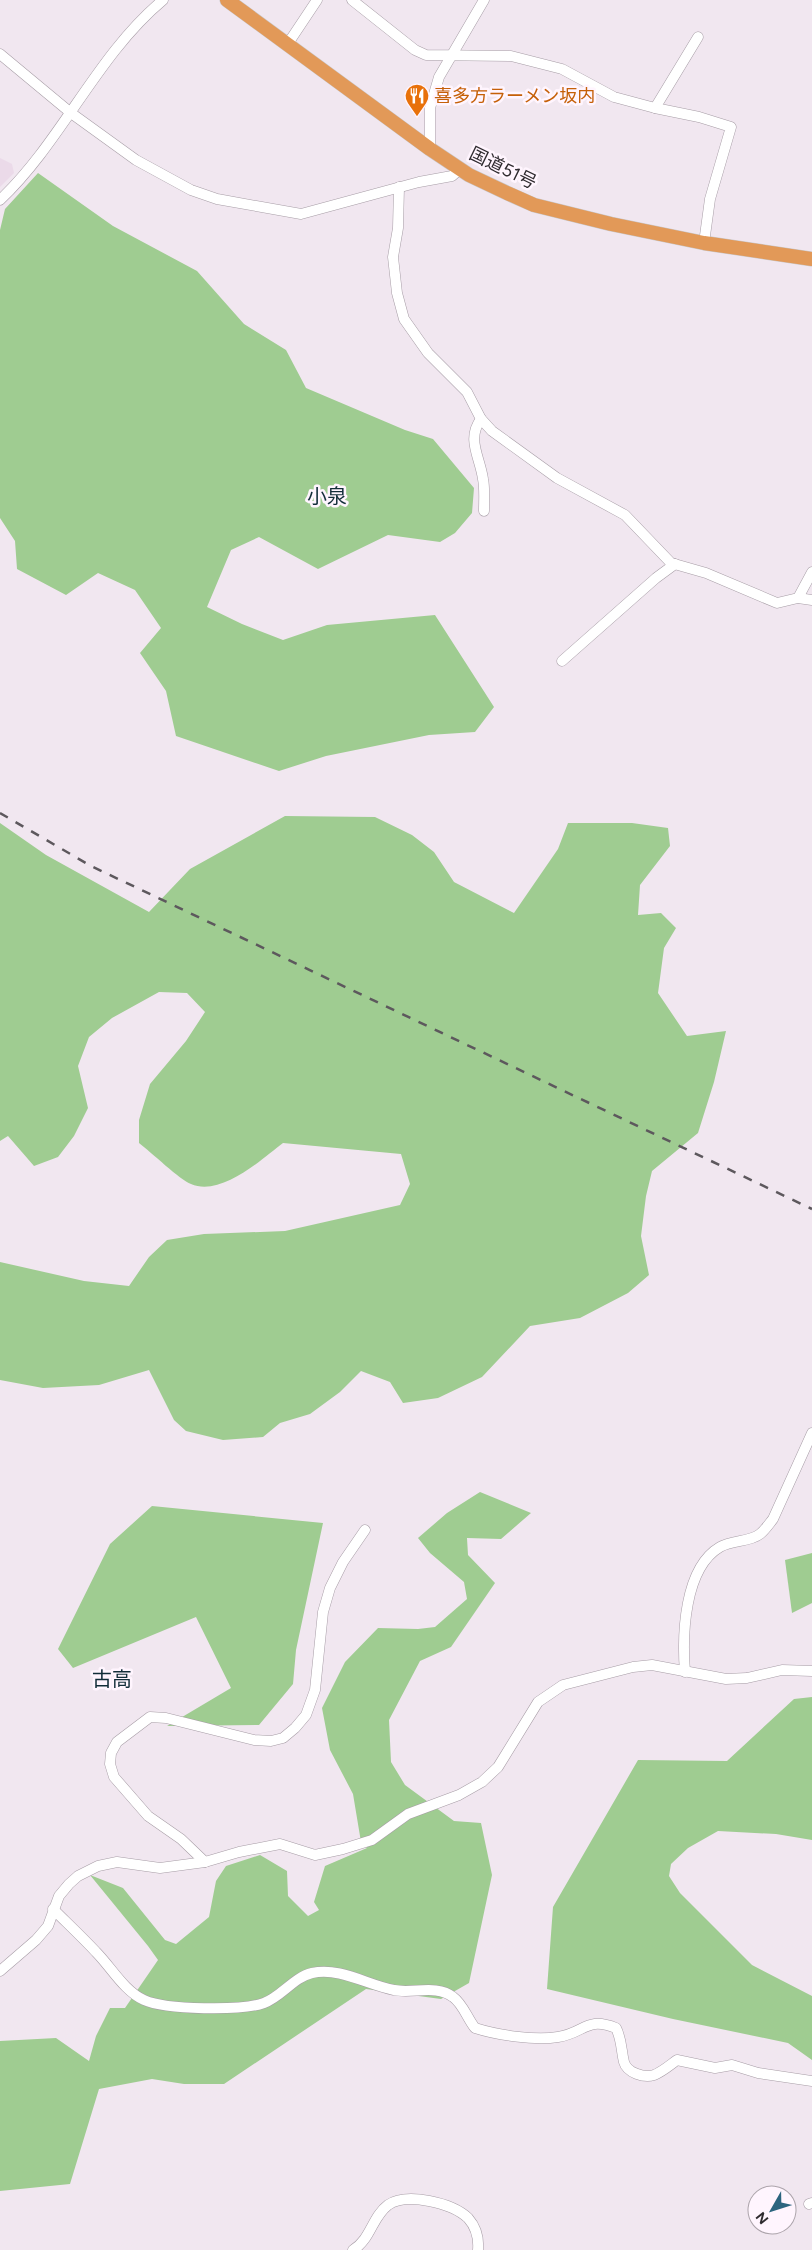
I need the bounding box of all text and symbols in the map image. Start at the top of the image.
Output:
restaurant icon: 喜多方ラーメン坂内 [404,83,430,117]
place label: 喜多方ラーメン坂内 [434,85,595,107]
street label: 国道51号 [466,142,540,194]
district label: 小泉 [307,484,347,508]
district label: 古高 [92,1667,132,1691]
north arrow [747,2185,797,2235]
text: N [752,2208,772,2227]

